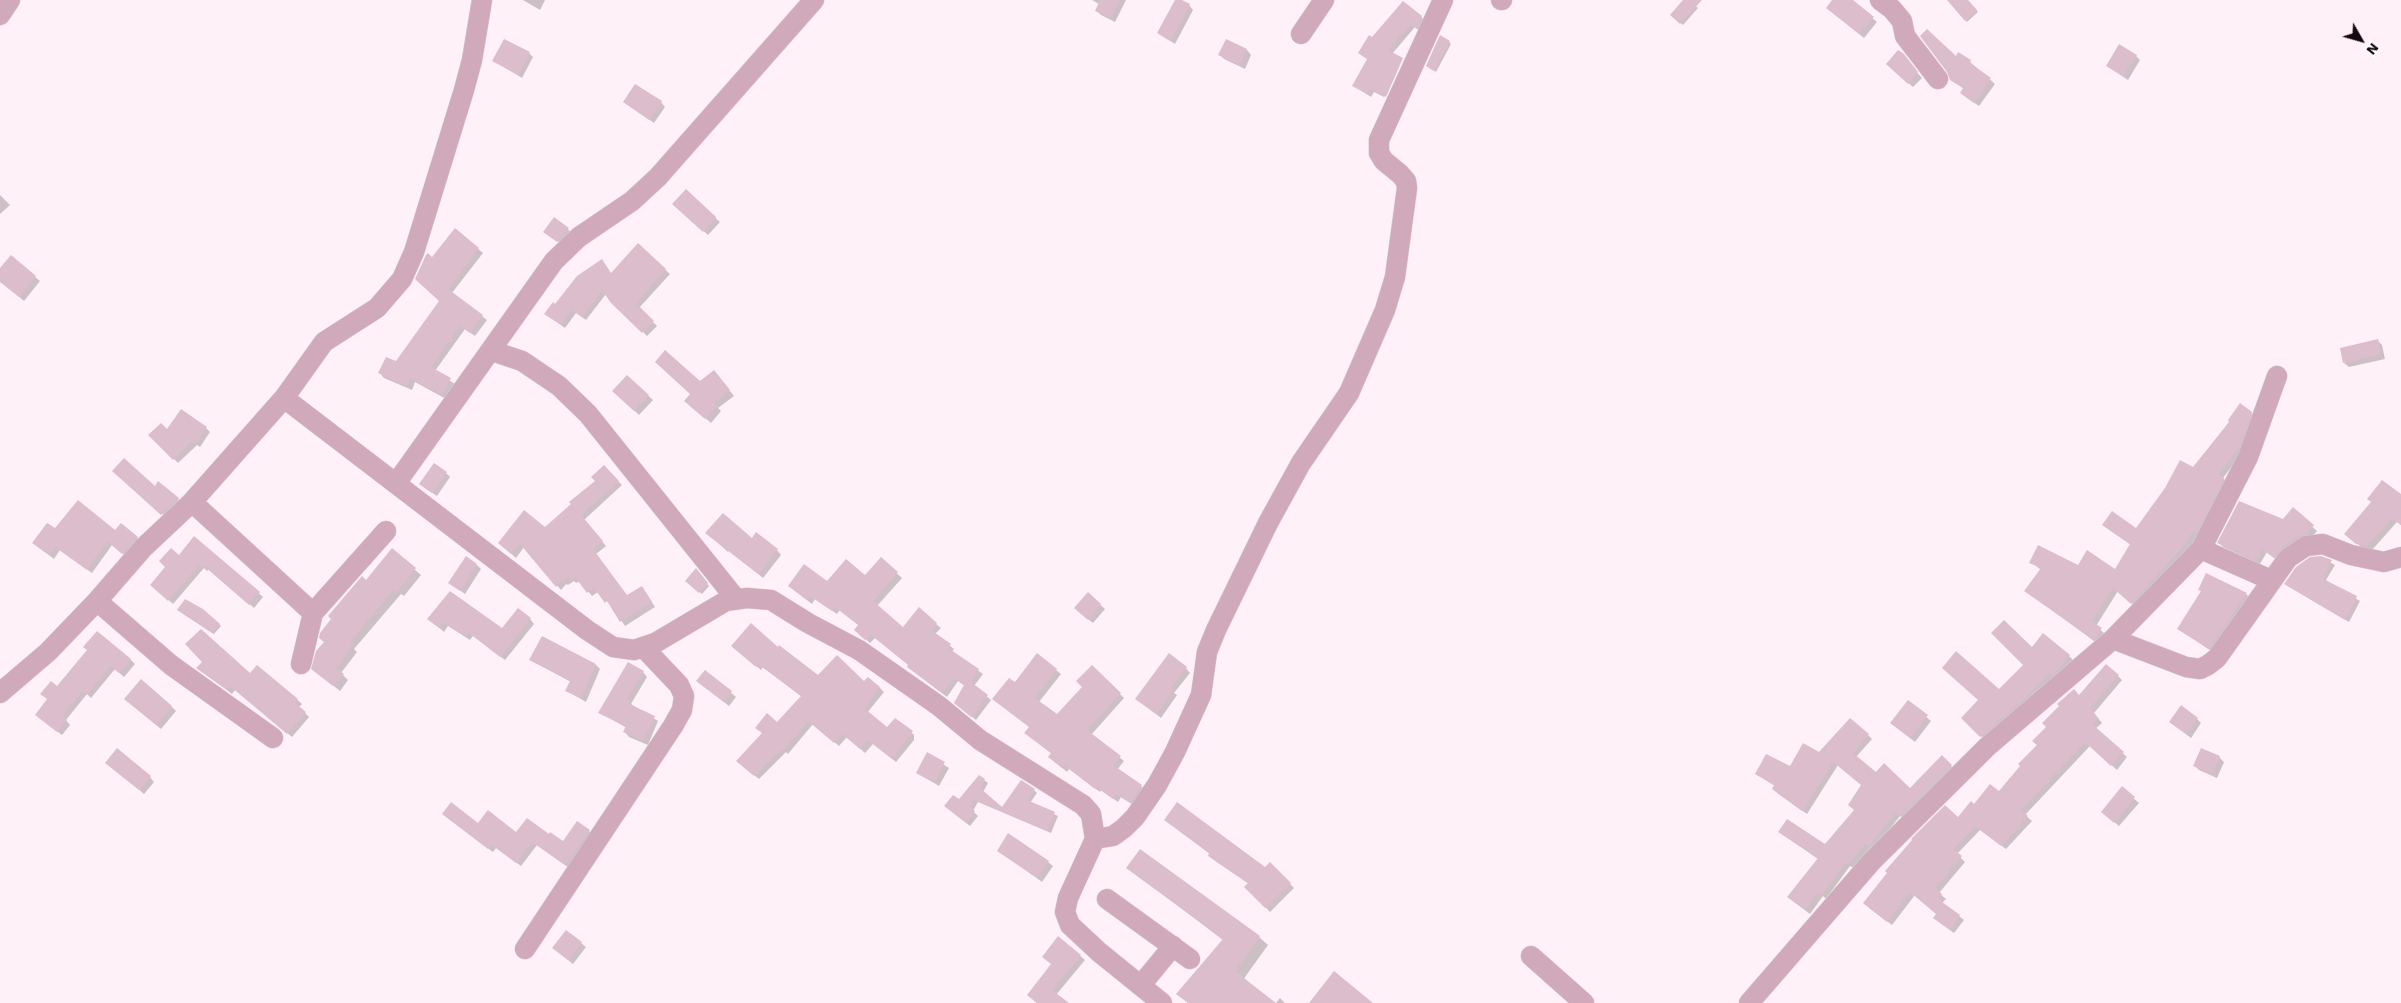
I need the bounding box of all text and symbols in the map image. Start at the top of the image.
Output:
north arrow [2336,15,2386,65]
text: N [2363,40,2382,58]

